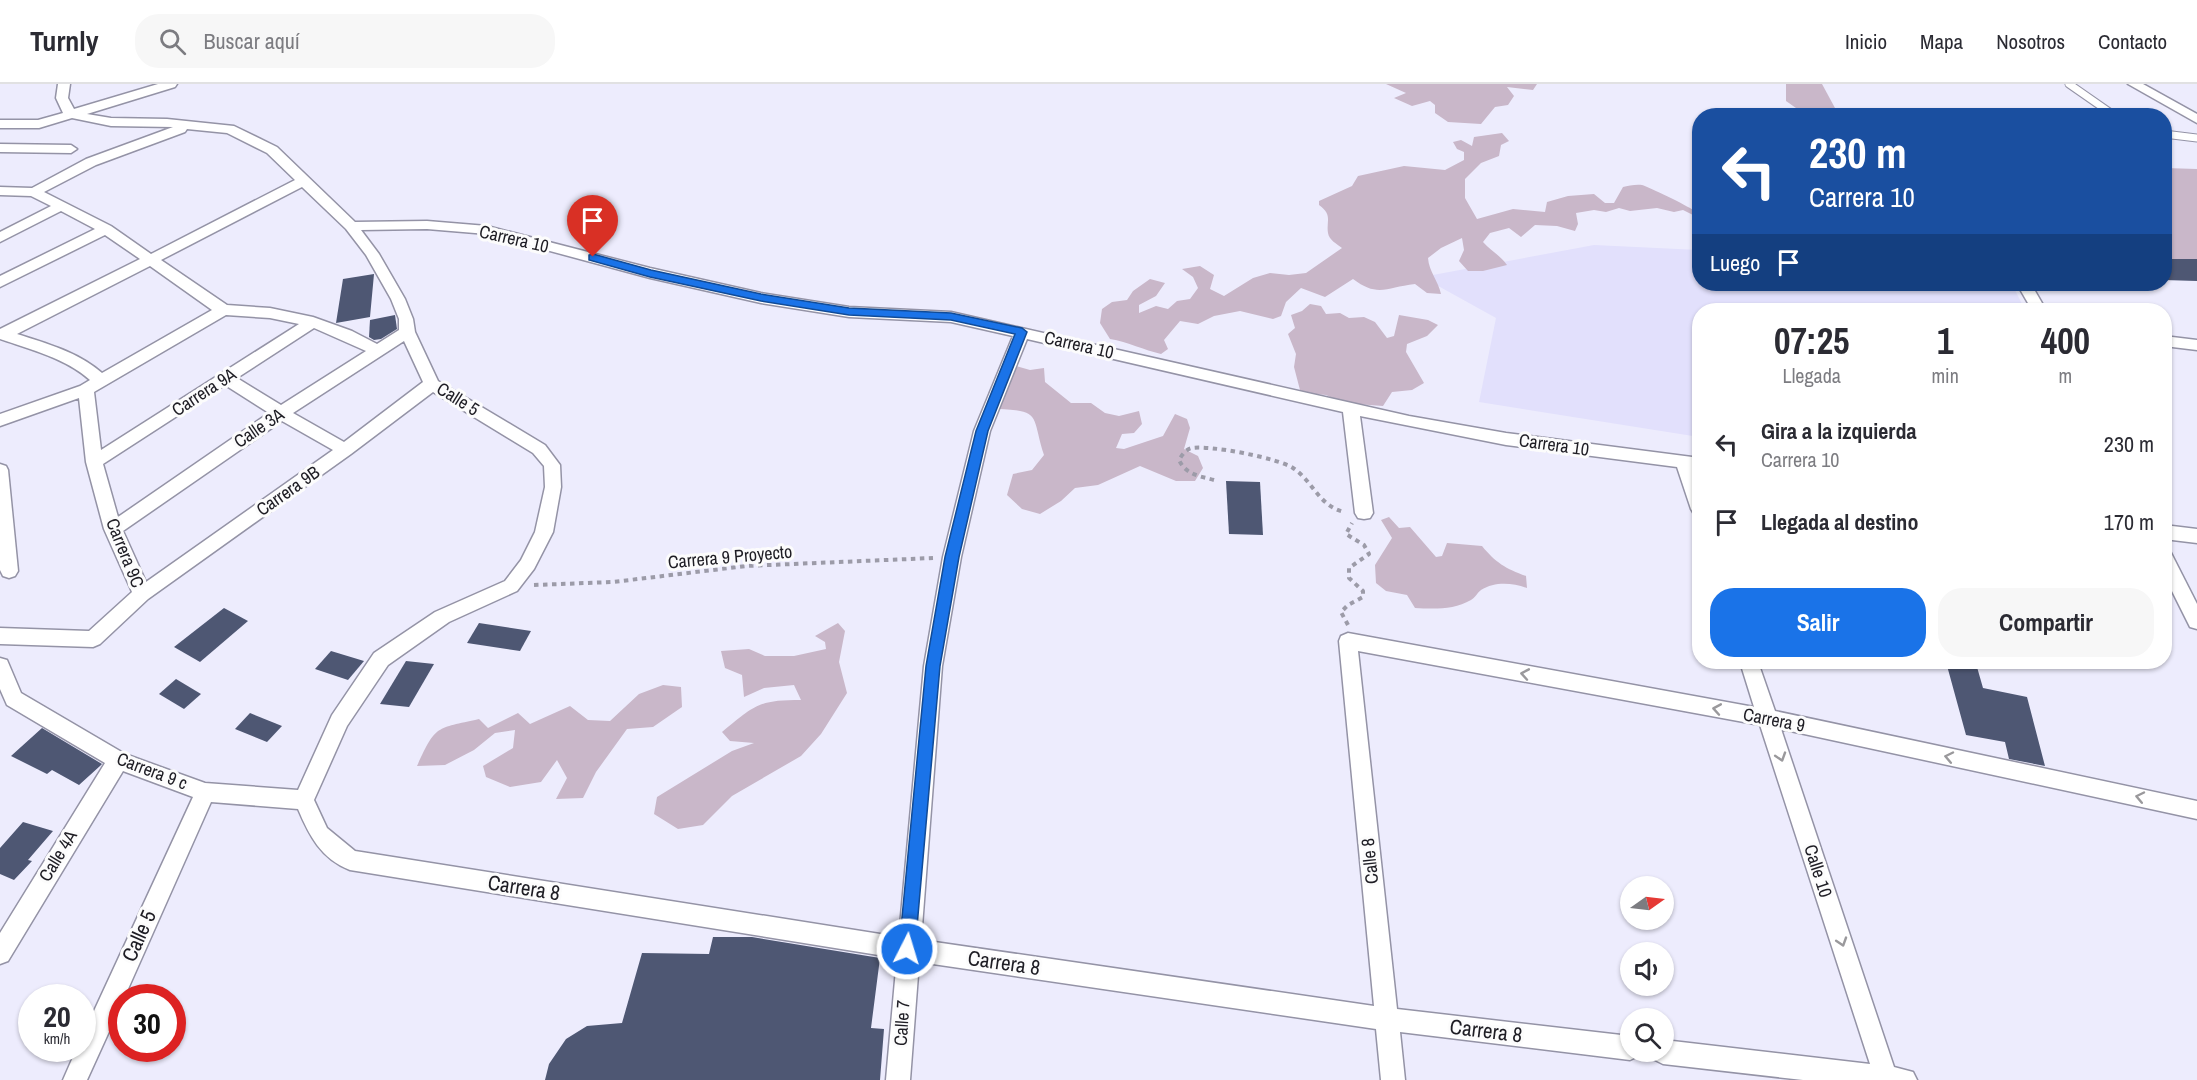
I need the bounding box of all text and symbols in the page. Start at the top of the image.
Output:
search box [135,14,555,68]
text: Turnly [30,22,99,60]
icon: search [156,25,189,58]
text: Buscar aquí [204,26,300,56]
text: Inicio [1845,27,1887,56]
text: Mapa [1920,27,1963,56]
text: Nosotros [1996,27,2065,56]
text: Contacto [2098,27,2167,56]
text: 230 m [1809,125,1907,181]
icon: left [1710,132,1788,210]
text: Carrera 10 [1809,179,1915,215]
pin [567,195,618,257]
icon: arrive [576,204,609,237]
street label: Carrera 10 [477,218,551,259]
icon: arrive [1772,246,1805,279]
text: Luego [1710,248,1760,278]
text: 07:25 [1774,317,1849,365]
text: 1 [1937,317,1953,365]
text: 400 [2041,317,2090,365]
street label: Carrera 10 [1042,324,1116,365]
street label: Carrera 9A [167,361,241,422]
text: Llegada [1783,362,1841,389]
text: min [1931,362,1959,389]
text: m [2059,362,2072,389]
street label: Calle 5 [432,376,484,421]
street label: Calle 3A [229,402,289,454]
text: Gira a la izquierda [1761,416,1916,446]
street label: Carrera 10 [1517,427,1591,462]
icon: left [1710,428,1743,461]
text: 230 m [2104,429,2154,459]
text: Carrera 10 [1761,446,1839,473]
street label: Carrera 9B [251,460,325,522]
icon: arrive [1710,506,1743,539]
text: Llegada al destino [1761,507,1918,537]
text: 170 m [2104,507,2154,537]
street label: Carrera 9C [100,514,151,591]
street label: Carrera 9 Proyecto [667,539,793,574]
button: Salir [1710,588,1926,657]
button: Compartir [1938,588,2154,657]
one-way arrow [1521,668,1531,681]
street label: Carrera 9 [1741,701,1807,738]
one-way arrow [1712,703,1722,716]
street label: Carrera 9 c [113,746,191,795]
one-way arrow [1773,751,1786,762]
one-way arrow [1944,751,1954,764]
one-way arrow [2135,792,2145,805]
street label: Calle 4A [32,825,83,886]
street label: Calle 8 [1355,837,1384,885]
street label: Calle 10 [1798,841,1839,900]
street label: Carrera 8 [486,867,562,908]
north arrow [1620,876,1674,930]
map controls [1620,876,1674,1062]
street label: Calle 5 [114,905,163,966]
position arrow [875,917,939,981]
one-way arrow [1834,936,1847,947]
button: sound [1620,942,1674,996]
street label: Carrera 8 [966,943,1042,982]
speed limit sign: 30 [108,984,186,1062]
text: 20 [43,996,71,1036]
street label: Calle 7 [887,999,916,1047]
button: search [1620,1008,1674,1062]
street label: Carrera 8 [1448,1012,1524,1049]
text: km/h [44,1028,70,1049]

